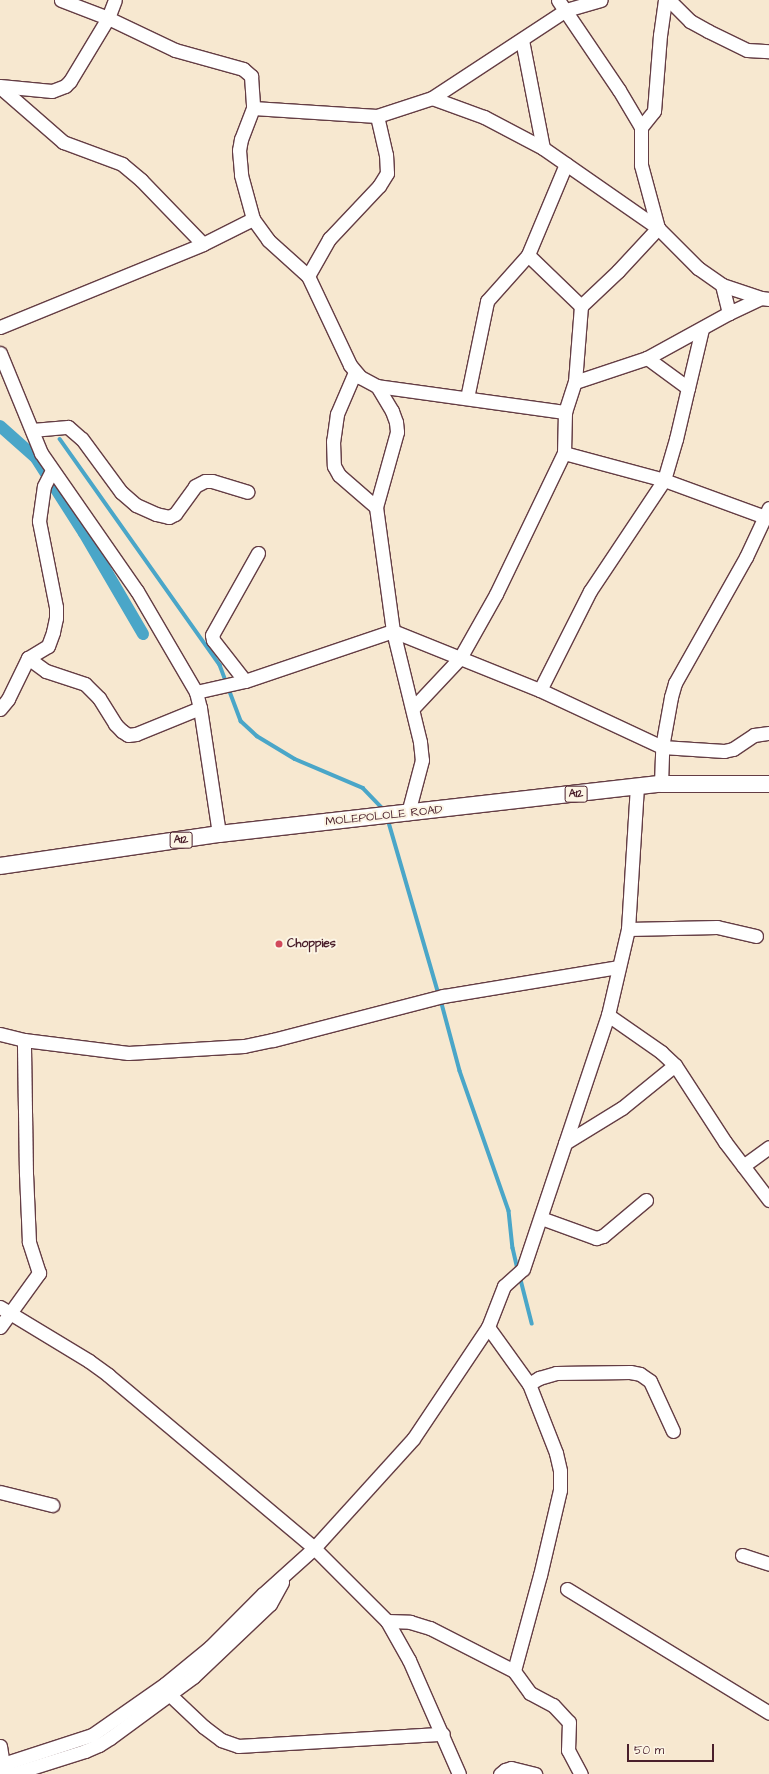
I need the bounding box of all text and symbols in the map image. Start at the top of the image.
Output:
road number: A12 [564,785,588,803]
street label: MOLEPOLOLE ROAD [325,803,443,829]
road number: A12 [169,831,193,849]
place label: Choppies [287,937,336,951]
marker: Choppies [274,939,284,949]
scale bar [629,1736,716,1762]
text: 50 m [634,1742,664,1759]

